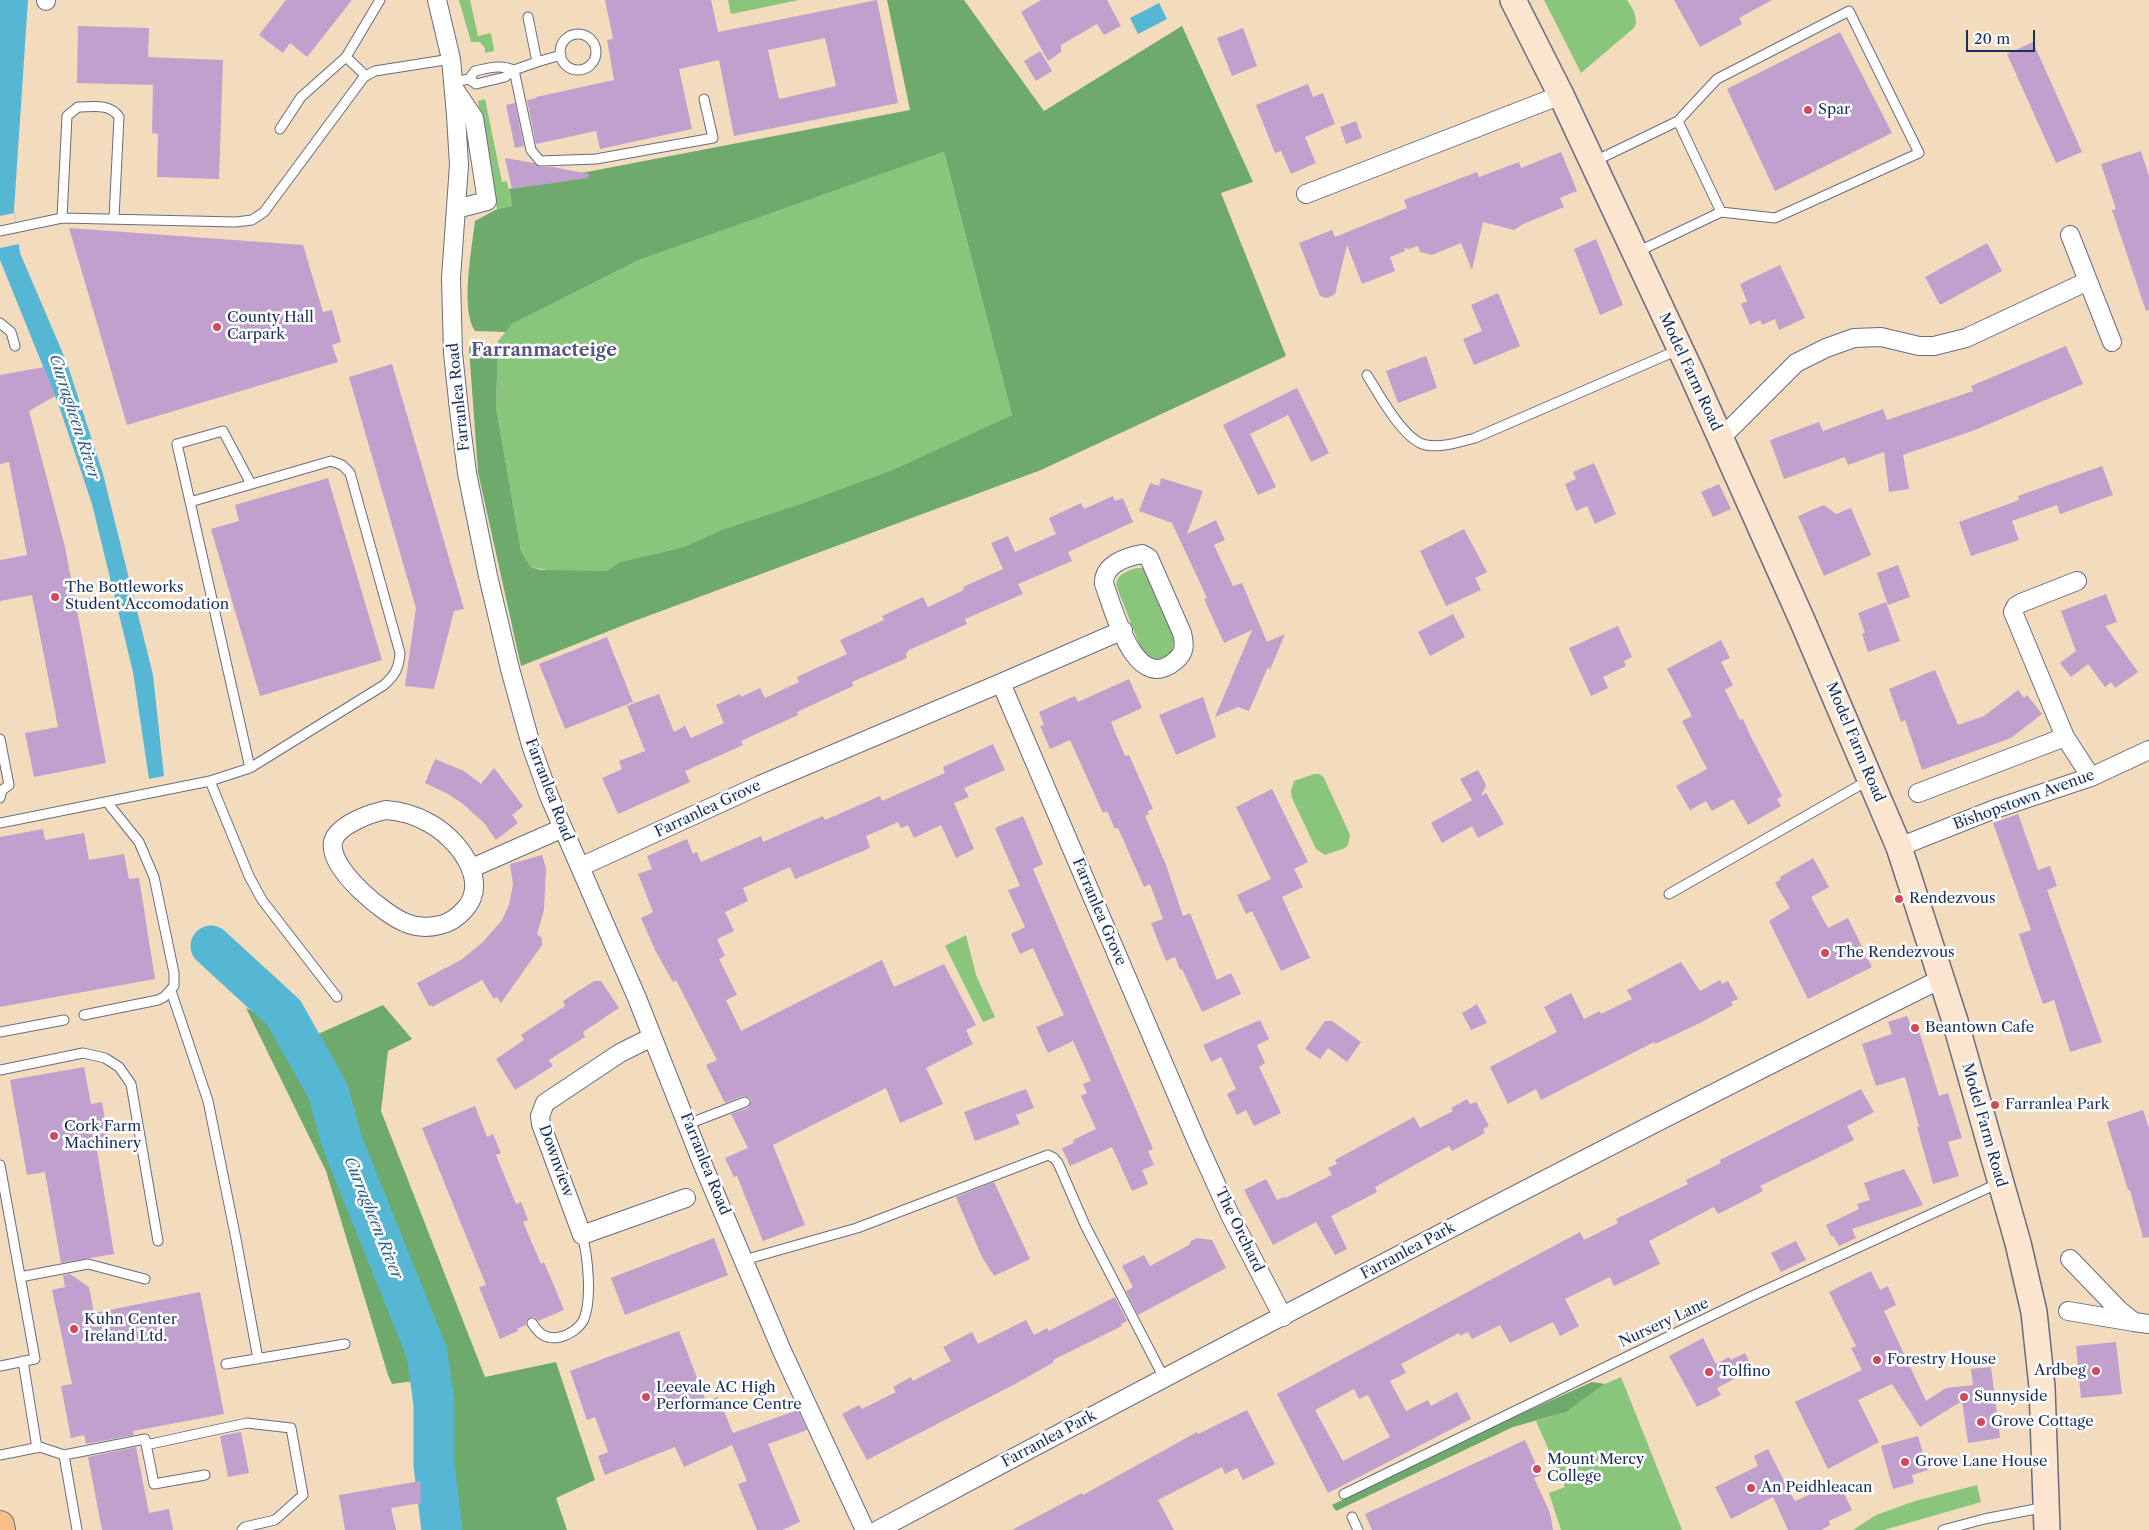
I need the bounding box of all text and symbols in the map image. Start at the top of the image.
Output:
scale bar [1969,20,2038,52]
text: 20 m [1974,29,2010,48]
place label: Spar [1818,101,1850,119]
marker: Spar [1802,104,1814,116]
place label: County Hall Carpark [227,309,314,344]
street label: Model Farm Road [1655,310,1725,434]
marker: County Hall Carpark [211,321,223,333]
district label: Farranmacteige [471,340,617,362]
street label: Farranlea Road [444,342,474,452]
water label: Curragheen River [45,352,103,482]
place label: The Bottleworks Student Accomodation [65,579,229,614]
marker: The Bottleworks Student Accomodation [49,591,61,603]
street label: Model Farm Road [1822,679,1888,805]
street label: Farranlea Road [521,736,577,844]
street label: Bishopstown Avenue [1951,766,2097,834]
street label: Farranlea Grove [652,777,764,841]
street label: Farranlea Grove [1068,856,1130,968]
place label: Rendezvous [1909,890,1996,908]
marker: Rendezvous [1893,893,1905,905]
place label: The Rendezvous [1835,944,1955,962]
marker: The Rendezvous [1819,947,1831,959]
place label: Beantown Cafe [1925,1019,2034,1037]
marker: Beantown Cafe [1909,1022,1921,1034]
street label: Model Farm Road [1958,1061,2010,1189]
place label: Farranlea Park [2005,1096,2109,1114]
marker: Farranlea Park [1989,1099,2001,1111]
street label: Farranlea Road [676,1110,734,1218]
place label: Cork Farm Machinery [64,1118,141,1153]
street label: Downview [535,1122,577,1200]
marker: Cork Farm Machinery [48,1130,60,1142]
water label: Curragheen River [340,1154,406,1282]
street label: The Orchard [1211,1185,1267,1275]
street label: Farranlea Park [1358,1219,1458,1283]
street label: Nursery Lane [1616,1294,1712,1352]
place label: Kuhn Center Ireland Ltd. [84,1311,177,1346]
marker: Kuhn Center Ireland Ltd. [68,1323,80,1335]
place label: Forestry House [1887,1351,1996,1369]
marker: Forestry House [1871,1354,1883,1366]
place label: Ardbeg [2034,1362,2086,1380]
place label: Tolfino [1719,1363,1770,1381]
marker: Ardbeg [2090,1365,2102,1377]
marker: Tolfino [1703,1366,1715,1378]
place label: Leevale AC High Performance Centre [656,1379,802,1414]
place label: Sunnyside [1974,1388,2047,1406]
marker: Leevale AC High Performance Centre [640,1391,652,1403]
marker: Sunnyside [1958,1391,1970,1403]
street label: Farranlea Park [999,1407,1099,1471]
place label: Grove Cottage [1991,1413,2094,1431]
marker: Grove Cottage [1975,1416,1987,1428]
place label: Mount Mercy College [1547,1451,1644,1486]
place label: Grove Lane House [1915,1453,2047,1471]
marker: Grove Lane House [1899,1456,1911,1468]
marker: Mount Mercy College [1531,1463,1543,1475]
place label: An Peidhleacan [1761,1479,1872,1497]
marker: An Peidhleacan [1745,1482,1757,1494]

